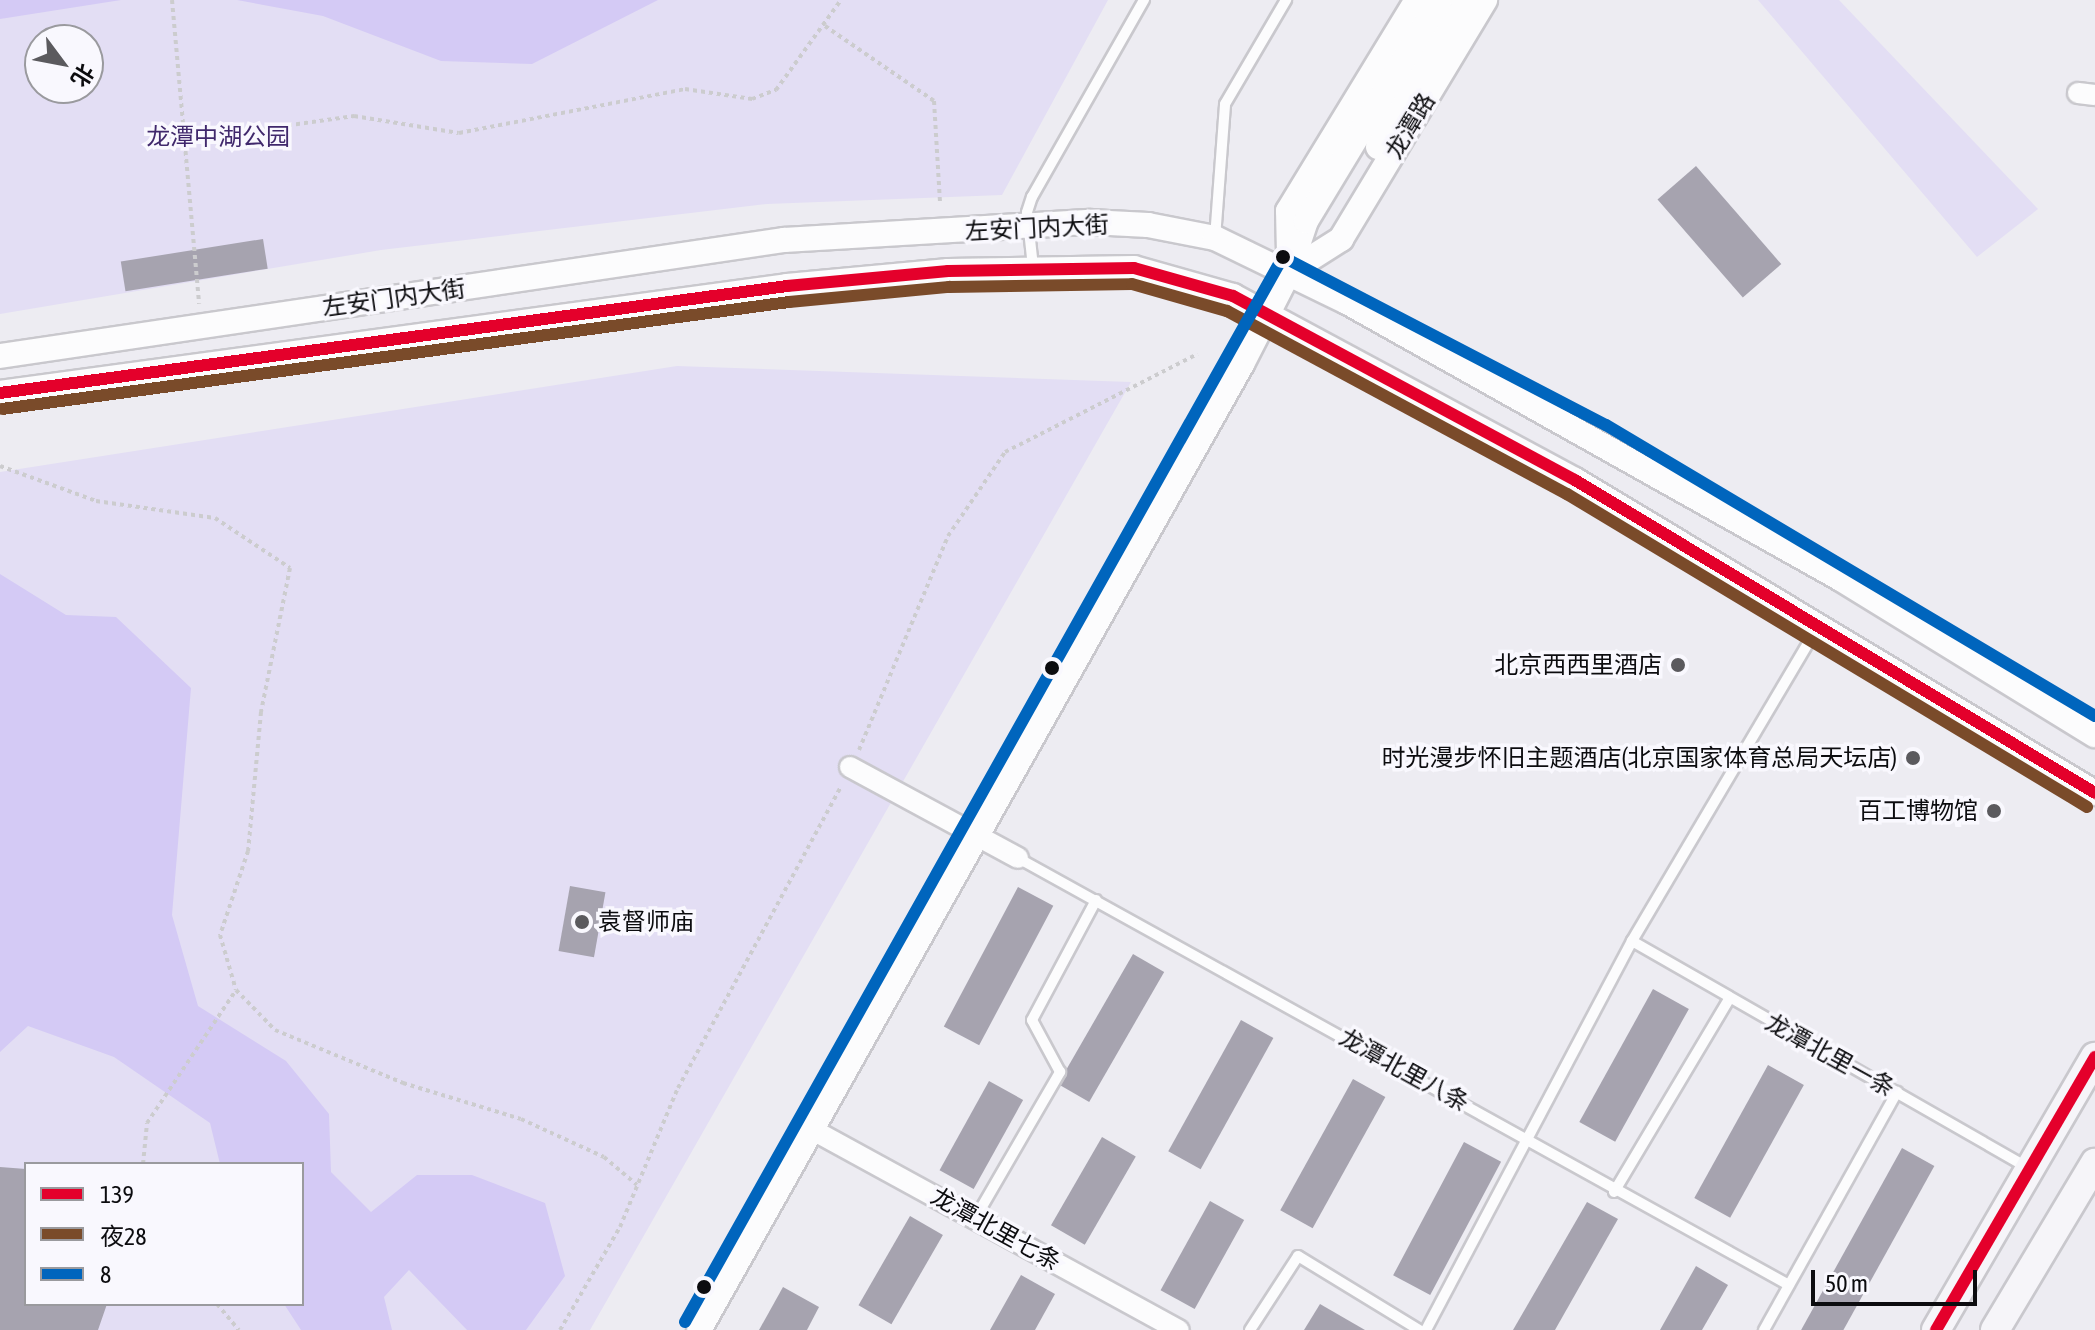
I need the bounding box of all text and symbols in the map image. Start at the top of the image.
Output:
north arrow [24,24,104,104]
text: 北 [66,59,100,92]
street label: 龙潭路 [1379,88,1441,164]
park label: 龙潭中湖公园 [146,123,290,151]
street label: 左安门内大街 [964,210,1110,246]
unlabelled marker [1275,249,1291,265]
street label: 左安门内大街 [321,274,467,322]
place label: 北京西西里酒店 [1494,651,1662,679]
marker: 北京西西里酒店 [1669,656,1687,674]
unlabelled marker [1044,660,1060,676]
place label: 时光漫步怀旧主题酒店(北京国家体育总局天坛店) [1381,744,1897,772]
marker: 时光漫步怀旧主题酒店(北京国家体育总局天坛店) [1904,749,1922,767]
place label: 百工博物馆 [1858,797,1978,825]
marker: 百工博物馆 [1985,802,2003,820]
place label: 袁督师庙 [598,908,694,936]
marker: 袁督师庙 [573,913,591,931]
street label: 龙潭北里一条 [1760,1007,1900,1103]
street label: 龙潭北里八条 [1334,1022,1474,1118]
legend [24,1162,304,1306]
text: 139 [100,1181,134,1208]
street label: 龙潭北里七条 [926,1181,1066,1277]
text: 夜28 [100,1223,147,1250]
scale bar [1815,1254,1981,1304]
text: 8 [100,1261,111,1288]
text: 50 m [1825,1270,1868,1297]
unlabelled marker [696,1279,712,1295]

